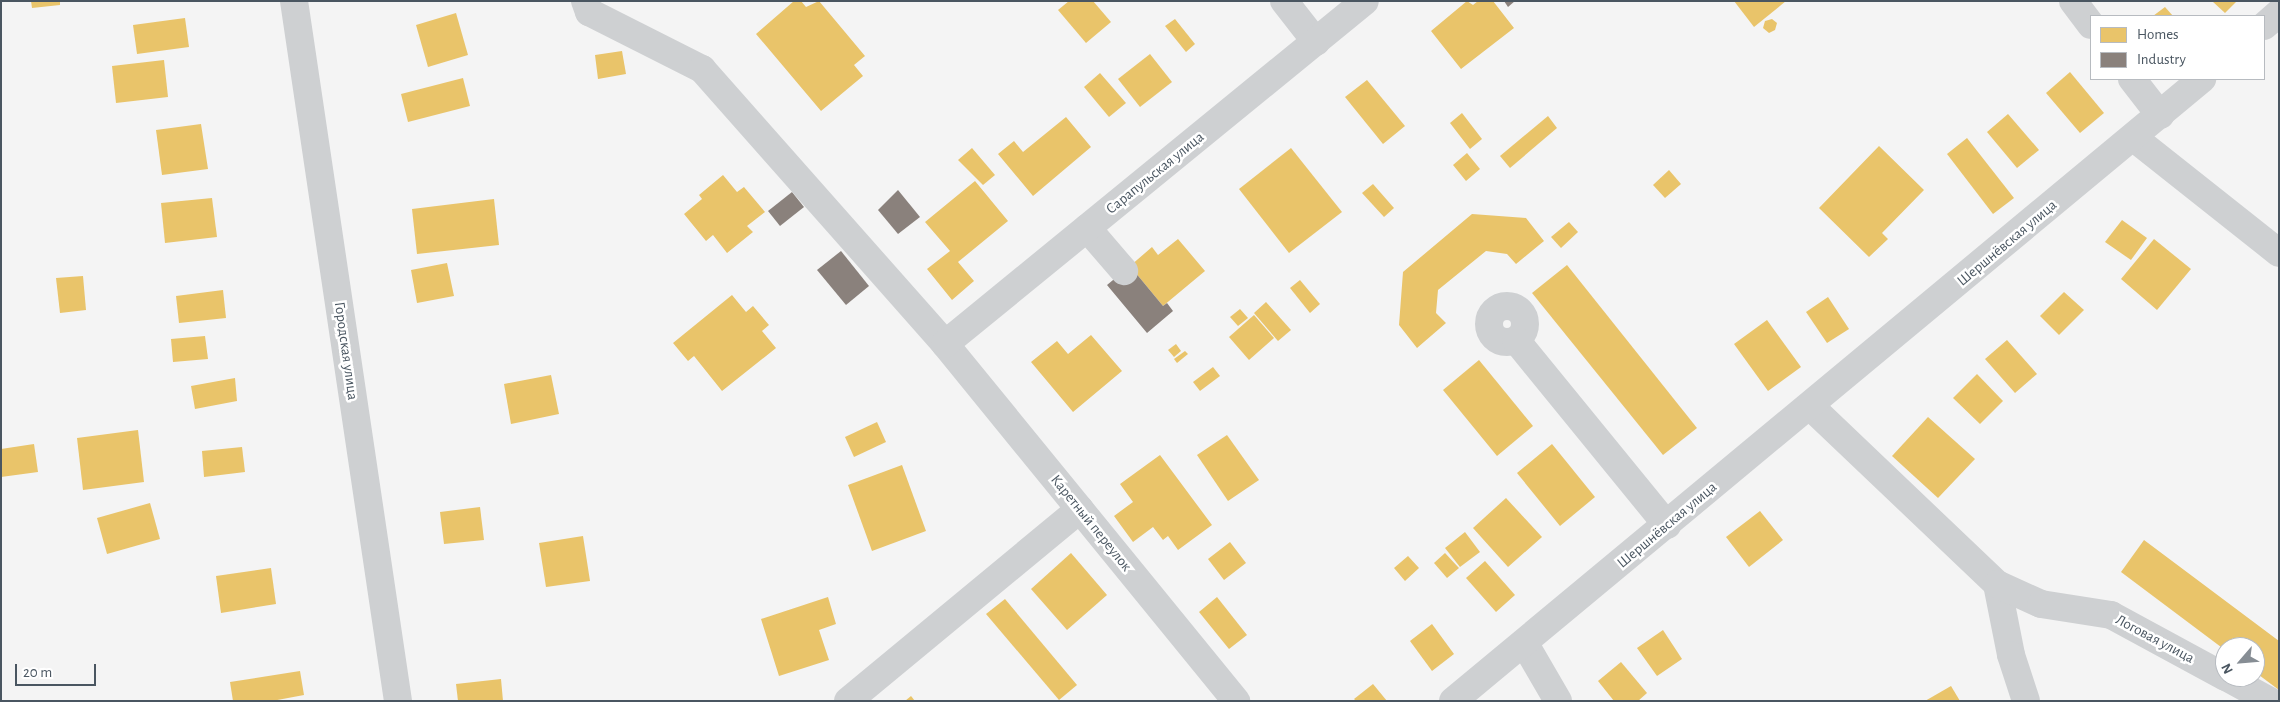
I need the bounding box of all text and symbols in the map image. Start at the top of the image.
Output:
legend [2090,15,2265,80]
text: Homes [2137,27,2179,42]
text: Industry [2137,52,2186,67]
street label: Сарапульская улица [1102,128,1208,218]
street label: Шершнёвская улица [1953,196,2061,290]
street label: Городская улица [330,301,362,401]
street label: Каретный переулок [1047,471,1135,575]
street label: Шершнёвская улица [1613,478,1721,572]
street label: Логовая улица [2113,611,2197,667]
north arrow [2215,637,2265,687]
scale bar [18,654,99,686]
text: N [2219,661,2236,676]
text: 20 m [23,665,52,680]

